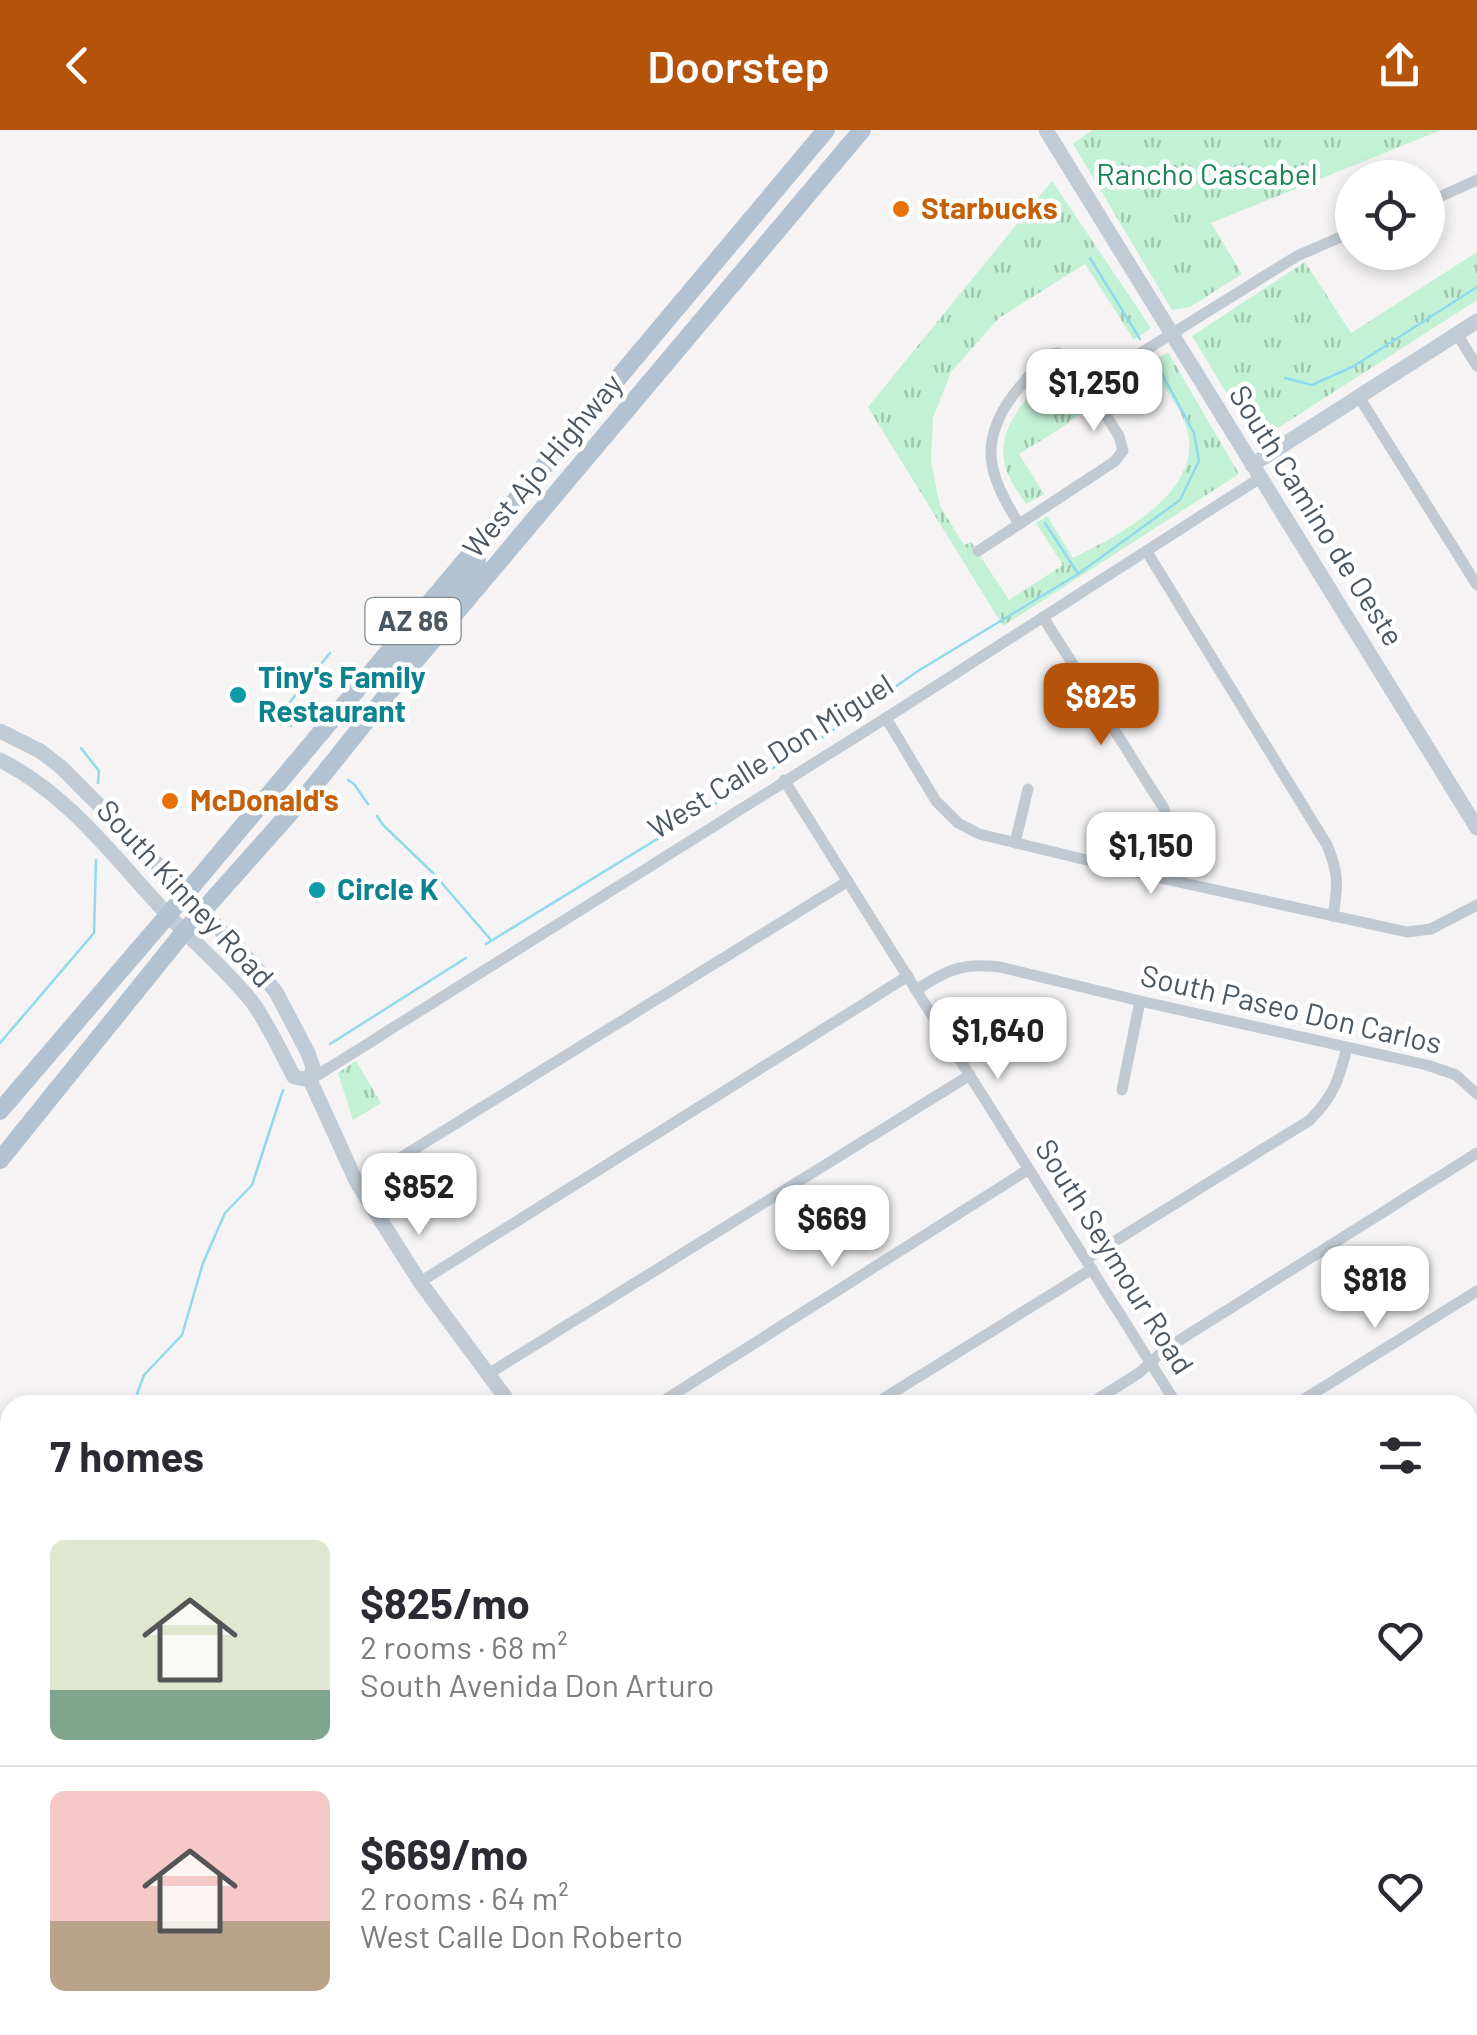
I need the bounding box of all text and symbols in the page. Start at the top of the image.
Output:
icon: back [50,38,105,93]
text: Doorstep [647,38,830,92]
icon: share [1372,38,1427,93]
park label: Rancho Cascabel [1096,155,1318,191]
map controls [1335,160,1445,270]
button: locate [1335,160,1445,270]
place label: Starbucks [921,189,1058,225]
marker: Starbucks [890,198,912,220]
pin: $1,250 [1013,349,1175,434]
text: $1,250 [1048,362,1140,400]
street label: West Ajo Highway [454,365,629,564]
street label: South Camino de Oeste [1223,378,1413,652]
road number: AZ 86 [366,598,460,644]
place label: Tiny's Family Restaurant [258,658,426,728]
pin: $825 [1042,663,1160,748]
street label: West Calle Don Miguel [641,665,899,845]
text: $825 [1066,676,1136,714]
marker: Tiny's Family Restaurant [227,684,249,706]
place label: McDonald's [190,781,339,817]
marker: McDonald's [159,790,181,812]
street label: South Kinney Road [90,792,282,994]
pin: $1,150 [1070,812,1232,897]
text: $1,150 [1109,825,1193,863]
place label: Circle K [337,870,439,906]
marker: Circle K [306,879,328,901]
street label: South Paseo Don Carlos [1137,956,1445,1060]
pin: $1,640 [917,997,1079,1082]
text: $1,640 [952,1010,1044,1048]
street label: South Seymour Road [1029,1132,1203,1380]
pin: $852 [360,1153,478,1238]
text: $852 [384,1166,454,1204]
pin: $669 [773,1185,891,1270]
text: $669 [797,1198,867,1236]
pin: $818 [1316,1246,1434,1331]
text: $818 [1343,1259,1407,1297]
icon: filters [1373,1428,1428,1483]
text: 7 homes [50,1430,204,1480]
text: $825/mo [360,1577,530,1627]
icon: home [130,1580,250,1700]
icon: heart [1373,1613,1428,1668]
text: 2 rooms · 68 m² [360,1627,568,1665]
text: South Avenida Don Arturo [360,1665,715,1703]
text: $669/mo [360,1828,528,1878]
icon: home [130,1831,250,1951]
icon: heart [1373,1864,1428,1919]
text: 2 rooms · 64 m² [360,1878,569,1916]
text: West Calle Don Roberto [360,1916,683,1954]

